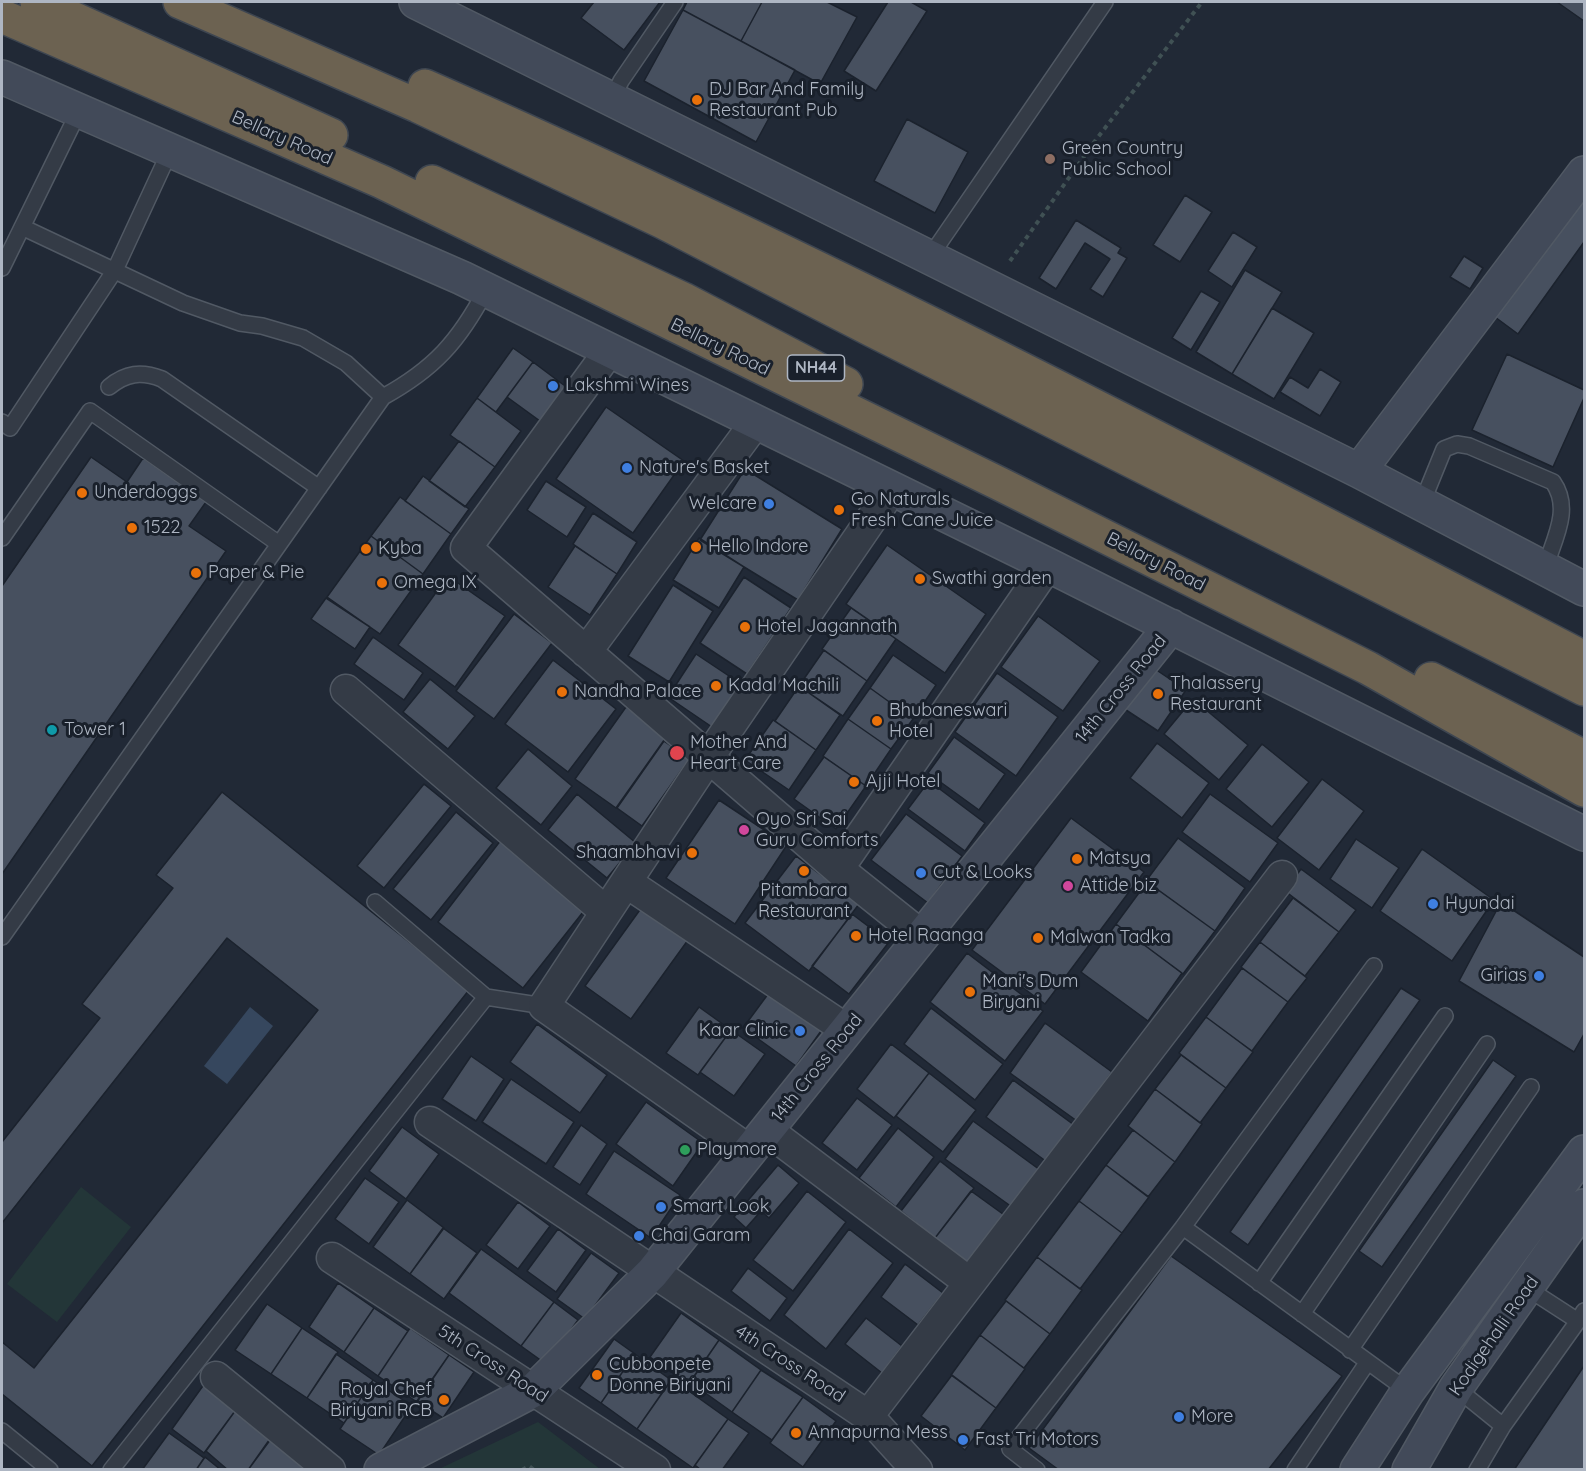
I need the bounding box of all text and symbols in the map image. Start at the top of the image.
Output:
place label: DJ Bar And Family Restaurant Pub [709,79,864,122]
marker: DJ Bar And Family Restaurant Pub [690,93,704,107]
street label: Bellary Road [228,106,336,170]
place label: Green Country Public School [1062,138,1183,180]
marker: Green Country Public School [1043,152,1057,166]
street label: Bellary Road [667,314,773,380]
road number: NH44 [788,355,844,381]
place label: Lakshmi Wines [565,375,689,397]
marker: Lakshmi Wines [546,379,560,393]
place label: Nature's Basket [639,457,769,479]
marker: Nature's Basket [620,461,634,475]
place label: Underdoggs [94,482,197,504]
marker: Underdoggs [75,486,89,500]
place label: Go Naturals Fresh Cane Juice [851,489,993,532]
place label: Welcare [689,493,757,515]
marker: Welcare [762,497,776,511]
marker: Go Naturals Fresh Cane Juice [832,503,846,517]
place label: 1522 [144,517,180,539]
marker: 1522 [125,521,139,535]
street label: Bellary Road [1103,528,1209,596]
place label: Hello Indore [708,536,808,558]
place label: Kyba [378,538,422,560]
marker: Hello Indore [689,540,703,554]
marker: Kyba [359,542,373,556]
place label: Paper & Pie [208,562,304,584]
marker: Paper & Pie [189,566,203,580]
place label: Swathi garden [932,568,1052,590]
place label: Omega IX [394,572,477,594]
marker: Swathi garden [913,572,927,586]
marker: Omega IX [375,576,389,590]
place label: Hotel Jagannath [757,616,897,638]
marker: Hotel Jagannath [738,620,752,634]
street label: 14th Cross Road [1071,631,1171,747]
place label: Thalassery Restaurant [1170,673,1262,716]
place label: Kadal Machili [728,675,839,697]
marker: Kadal Machili [709,679,723,693]
place label: Nandha Palace [574,681,701,703]
marker: Nandha Palace [555,685,569,699]
marker: Thalassery Restaurant [1151,687,1165,701]
place label: Bhubaneswari Hotel [889,700,1007,742]
marker: Bhubaneswari Hotel [870,714,884,728]
place label: Tower 1 [64,719,126,741]
marker: Tower 1 [45,723,59,737]
place label: Mother And Heart Care [690,732,787,774]
marker: Mother And Heart Care [668,744,686,762]
place label: Ajji Hotel [866,771,940,793]
marker: Ajji Hotel [847,775,861,789]
place label: Oyo Sri Sai Guru Comforts [756,809,878,852]
marker: Oyo Sri Sai Guru Comforts [737,823,751,837]
place label: Shaambhavi [576,842,680,864]
marker: Shaambhavi [685,846,699,860]
place label: Matsya [1089,848,1151,870]
marker: Matsya [1070,852,1084,866]
place label: Cut & Looks [933,862,1032,884]
marker: Pitambara Restaurant [797,864,811,878]
marker: Cut & Looks [914,866,928,880]
place label: Attide biz [1080,875,1157,897]
marker: Attide biz [1061,879,1075,893]
place label: Pitambara Restaurant [758,880,850,922]
place label: Hyundai [1445,893,1514,915]
marker: Hyundai [1426,897,1440,911]
place label: Hotel Raanga [868,925,984,947]
place label: Malwan Tadka [1050,927,1171,949]
marker: Hotel Raanga [849,929,863,943]
marker: Malwan Tadka [1031,931,1045,945]
place label: Girias [1481,965,1527,987]
marker: Girias [1532,969,1546,983]
place label: Mani's Dum Biryani [982,971,1078,1014]
marker: Mani's Dum Biryani [963,985,977,999]
street label: 14th Cross Road [767,1010,867,1126]
place label: Kaar Clinic [699,1020,788,1042]
marker: Kaar Clinic [793,1024,807,1038]
place label: Playmore [697,1139,777,1161]
marker: Playmore [678,1143,692,1157]
place label: Smart Look [673,1196,769,1218]
marker: Smart Look [654,1200,668,1214]
place label: Chai Garam [651,1225,750,1247]
marker: Chai Garam [632,1229,646,1243]
street label: Kodigehalli Road [1445,1272,1543,1400]
street label: 5th Cross Road [434,1320,552,1408]
street label: 4th Cross Road [731,1321,849,1407]
place label: Cubbonpete Donne Biriyani [609,1354,731,1396]
marker: Cubbonpete Donne Biriyani [590,1368,604,1382]
place label: Royal Chef Biriyani RCB [330,1379,432,1422]
marker: Royal Chef Biriyani RCB [437,1393,451,1407]
place label: More [1191,1406,1233,1428]
marker: More [1172,1410,1186,1424]
place label: Annapurna Mess [808,1422,948,1444]
marker: Annapurna Mess [789,1426,803,1440]
place label: Fast Tri Motors [975,1429,1099,1451]
marker: Fast Tri Motors [956,1433,970,1447]

